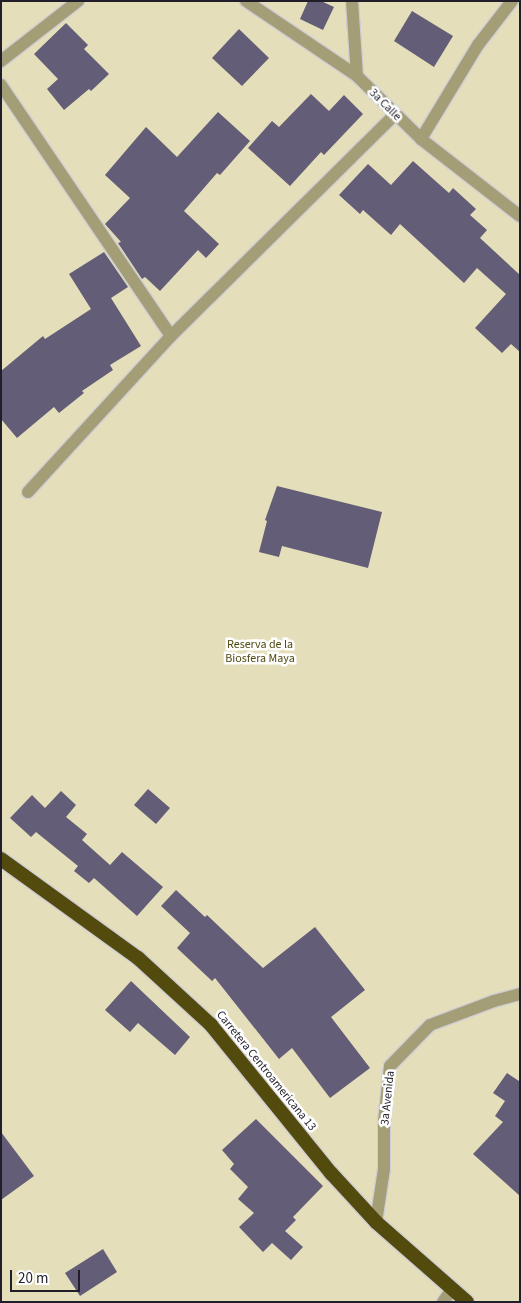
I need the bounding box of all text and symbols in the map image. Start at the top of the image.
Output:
street label: 3a Calle [366,86,404,124]
park label: Reserva de la Biosfera Maya [225,638,295,666]
street label: Carretera Centroamericana 13 [213,1008,319,1134]
street label: 3a Avenida [378,1070,398,1126]
scale bar [12,1260,82,1292]
text: 20 m [18,1268,48,1289]

